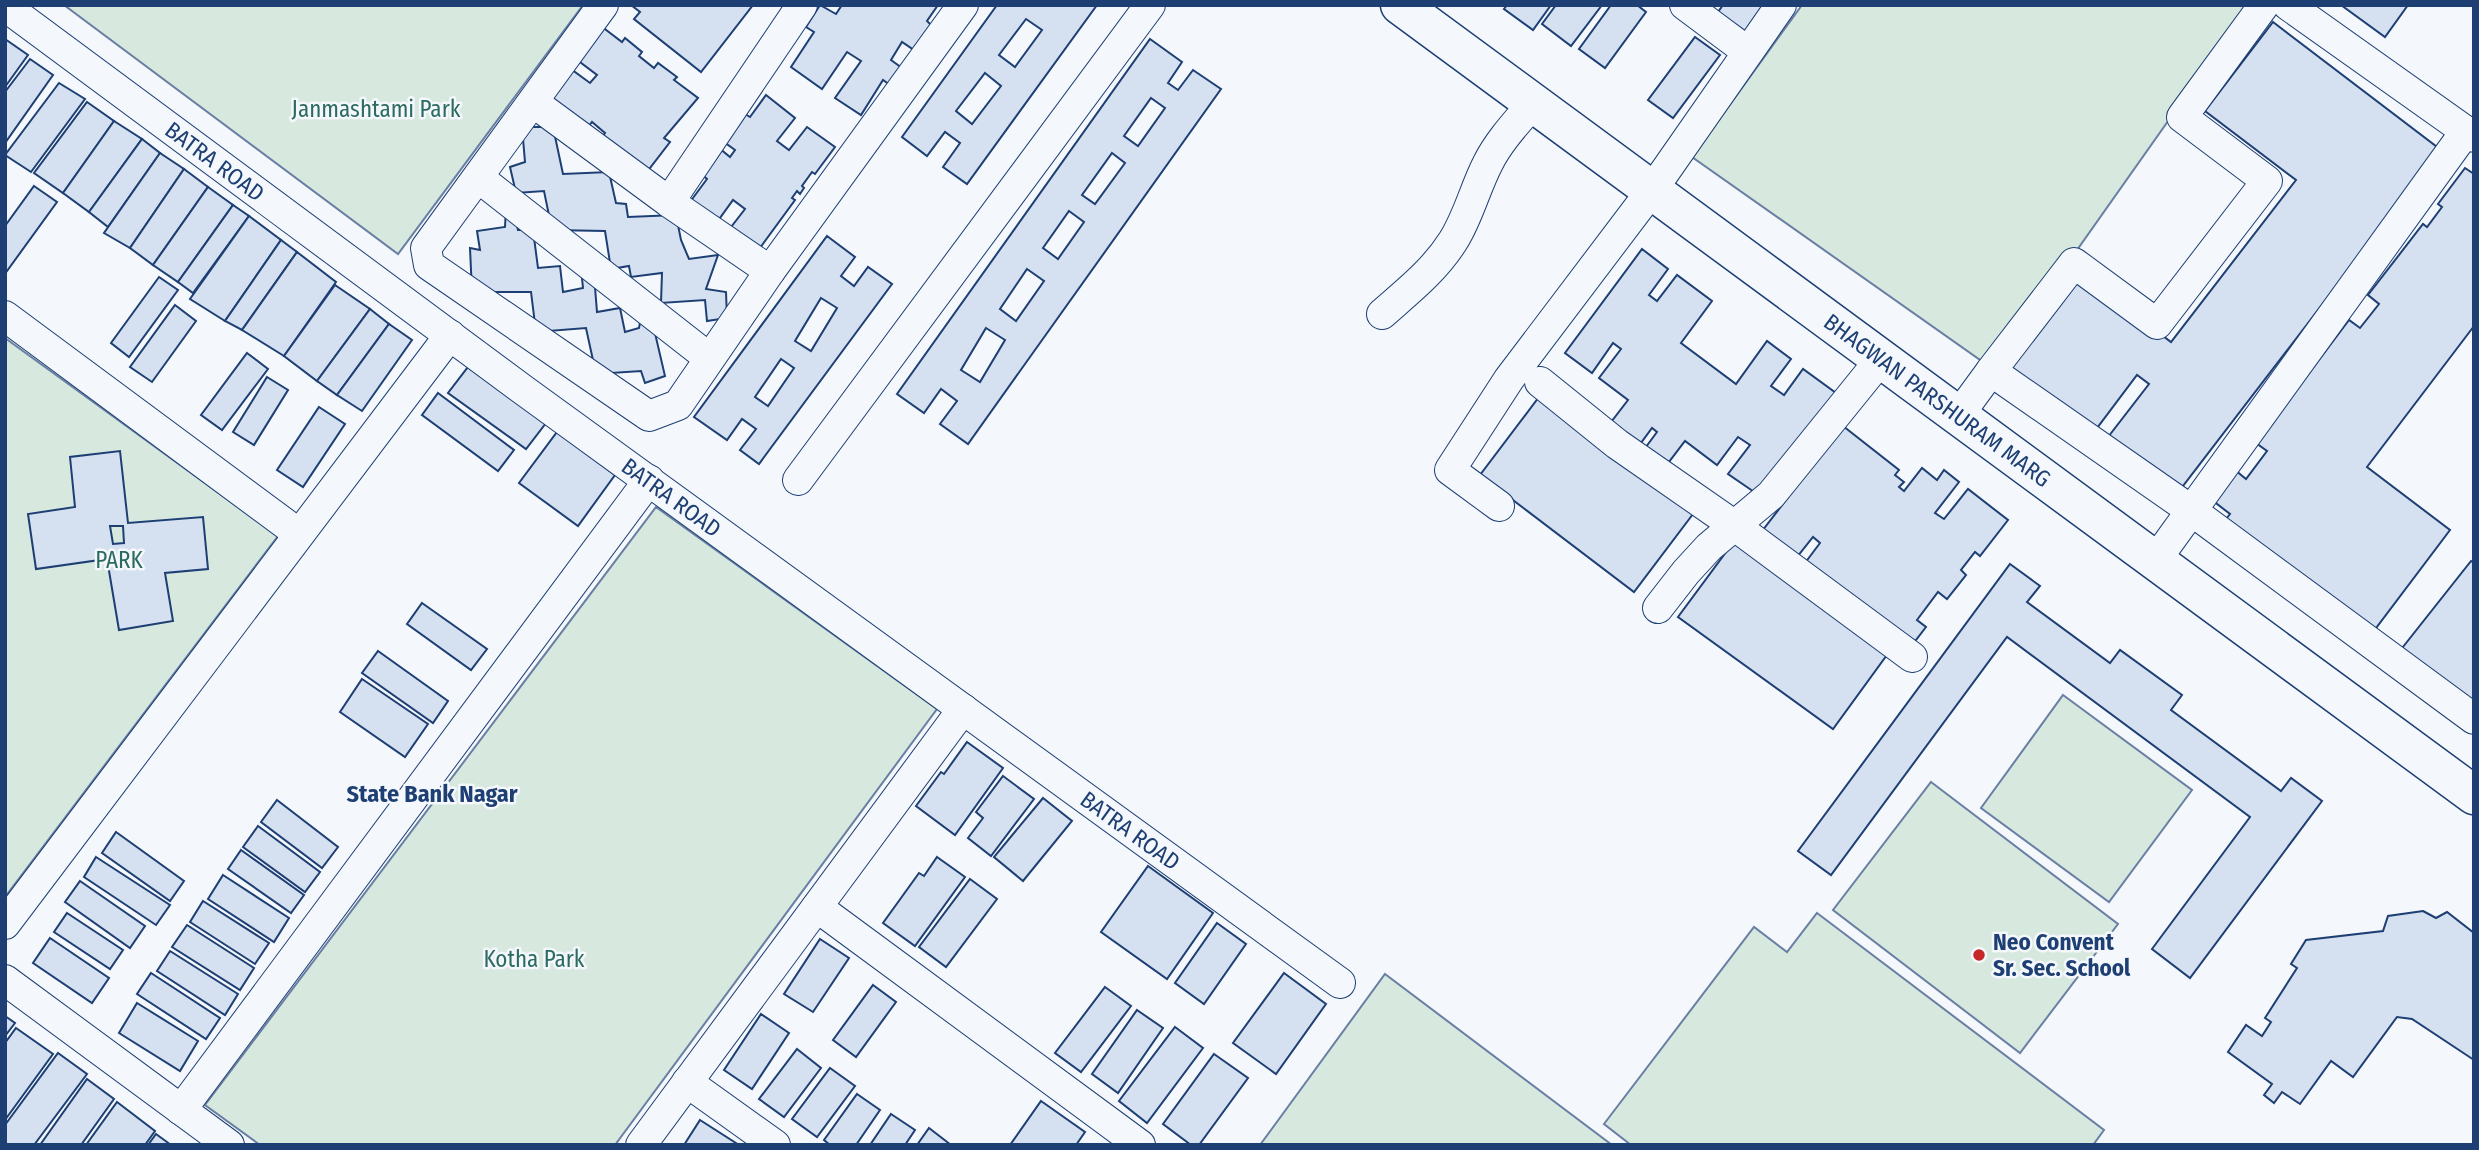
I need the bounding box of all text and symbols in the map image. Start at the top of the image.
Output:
park label: Janmashtami Park [292,95,461,123]
street label: BATRA ROAD [160,116,270,207]
street label: BHAGWAN PARSHURAM MARG [1818,308,2056,493]
street label: BATRA ROAD [616,452,727,543]
park label: PARK [95,546,144,574]
district label: State Bank Nagar [346,780,518,808]
street label: BATRA ROAD [1075,785,1185,876]
place label: Neo Convent Sr. Sec. School [1993,928,2131,982]
park label: Kotha Park [483,945,585,973]
marker: Neo Convent Sr. Sec. School [1971,947,1987,963]

